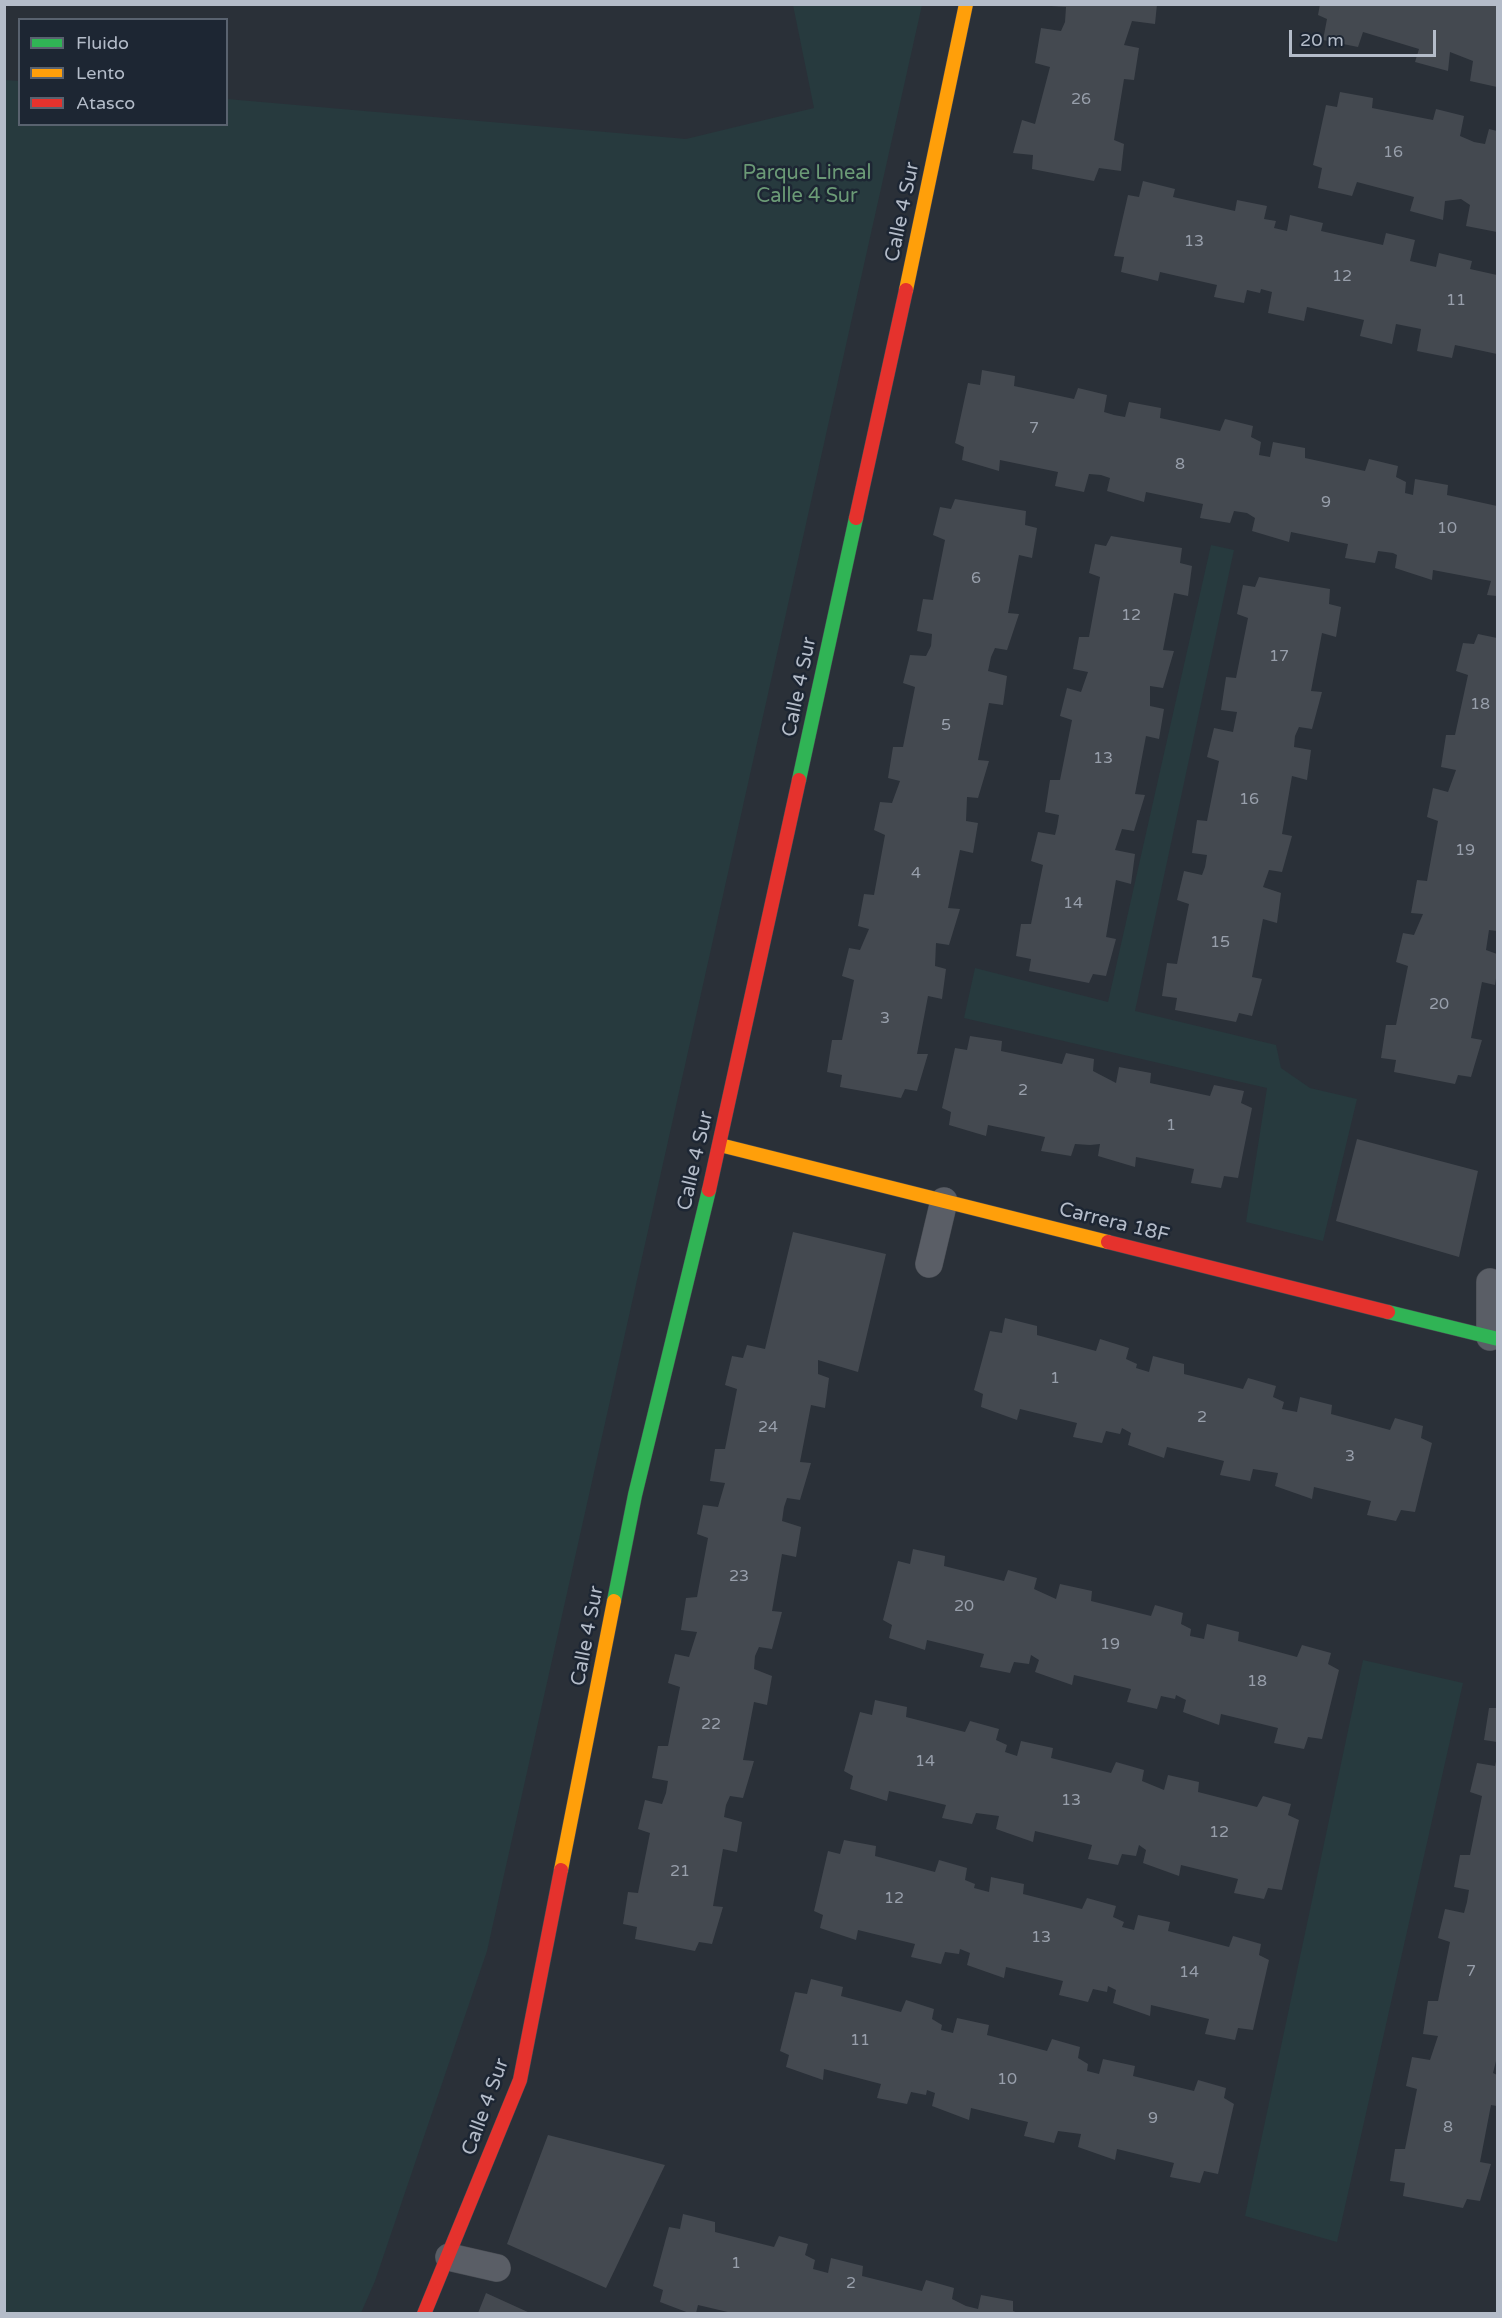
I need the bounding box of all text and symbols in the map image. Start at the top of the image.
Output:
legend [18,18,228,126]
scale bar [1292,18,1439,56]
text: 20 m [1300,29,1344,51]
text: Fluido [76,32,129,54]
text: Lento [76,62,125,84]
house number: 26 [1071,90,1091,110]
text: Atasco [76,92,135,114]
house number: 16 [1383,143,1403,163]
street label: Calle 4 Sur [881,160,925,264]
park label: Parque Lineal Calle 4 Sur [742,162,872,209]
house number: 13 [1184,232,1204,252]
house number: 12 [1332,267,1352,287]
house number: 11 [1446,291,1466,311]
house number: 7 [1029,419,1039,439]
house number: 8 [1175,455,1185,475]
house number: 9 [1321,493,1331,513]
house number: 10 [1437,519,1457,539]
house number: 6 [971,569,981,589]
house number: 12 [1121,606,1141,626]
street label: Calle 4 Sur [778,635,822,739]
house number: 17 [1269,647,1289,667]
house number: 18 [1470,695,1490,715]
house number: 5 [941,716,951,736]
house number: 13 [1093,749,1113,769]
house number: 16 [1239,790,1259,810]
house number: 19 [1455,841,1475,861]
house number: 4 [911,864,921,884]
house number: 14 [1063,894,1083,914]
house number: 15 [1210,933,1230,953]
house number: 20 [1429,995,1449,1015]
house number: 3 [880,1009,890,1029]
house number: 2 [1018,1081,1028,1101]
street label: Calle 4 Sur [673,1109,719,1213]
house number: 1 [1166,1116,1176,1136]
street label: Carrera 18F [1056,1198,1172,1248]
house number: 1 [1050,1369,1060,1389]
house number: 2 [1197,1408,1207,1428]
house number: 24 [758,1418,778,1438]
house number: 3 [1345,1447,1355,1467]
house number: 23 [729,1567,749,1587]
street label: Calle 4 Sur [567,1584,609,1688]
house number: 20 [954,1597,974,1617]
house number: 19 [1100,1635,1120,1655]
house number: 18 [1247,1672,1267,1692]
house number: 22 [701,1715,721,1735]
house number: 14 [915,1752,935,1772]
house number: 13 [1061,1791,1081,1811]
house number: 12 [1209,1823,1229,1843]
house number: 21 [670,1862,690,1882]
house number: 12 [884,1889,904,1909]
house number: 13 [1031,1928,1051,1948]
house number: 7 [1466,1962,1476,1982]
house number: 14 [1179,1963,1199,1983]
house number: 11 [850,2031,870,2051]
street label: Calle 4 Sur [457,2055,515,2159]
house number: 10 [997,2070,1017,2090]
house number: 9 [1148,2109,1158,2129]
house number: 8 [1443,2118,1453,2138]
house number: 1 [731,2254,741,2274]
house number: 2 [846,2274,856,2294]

